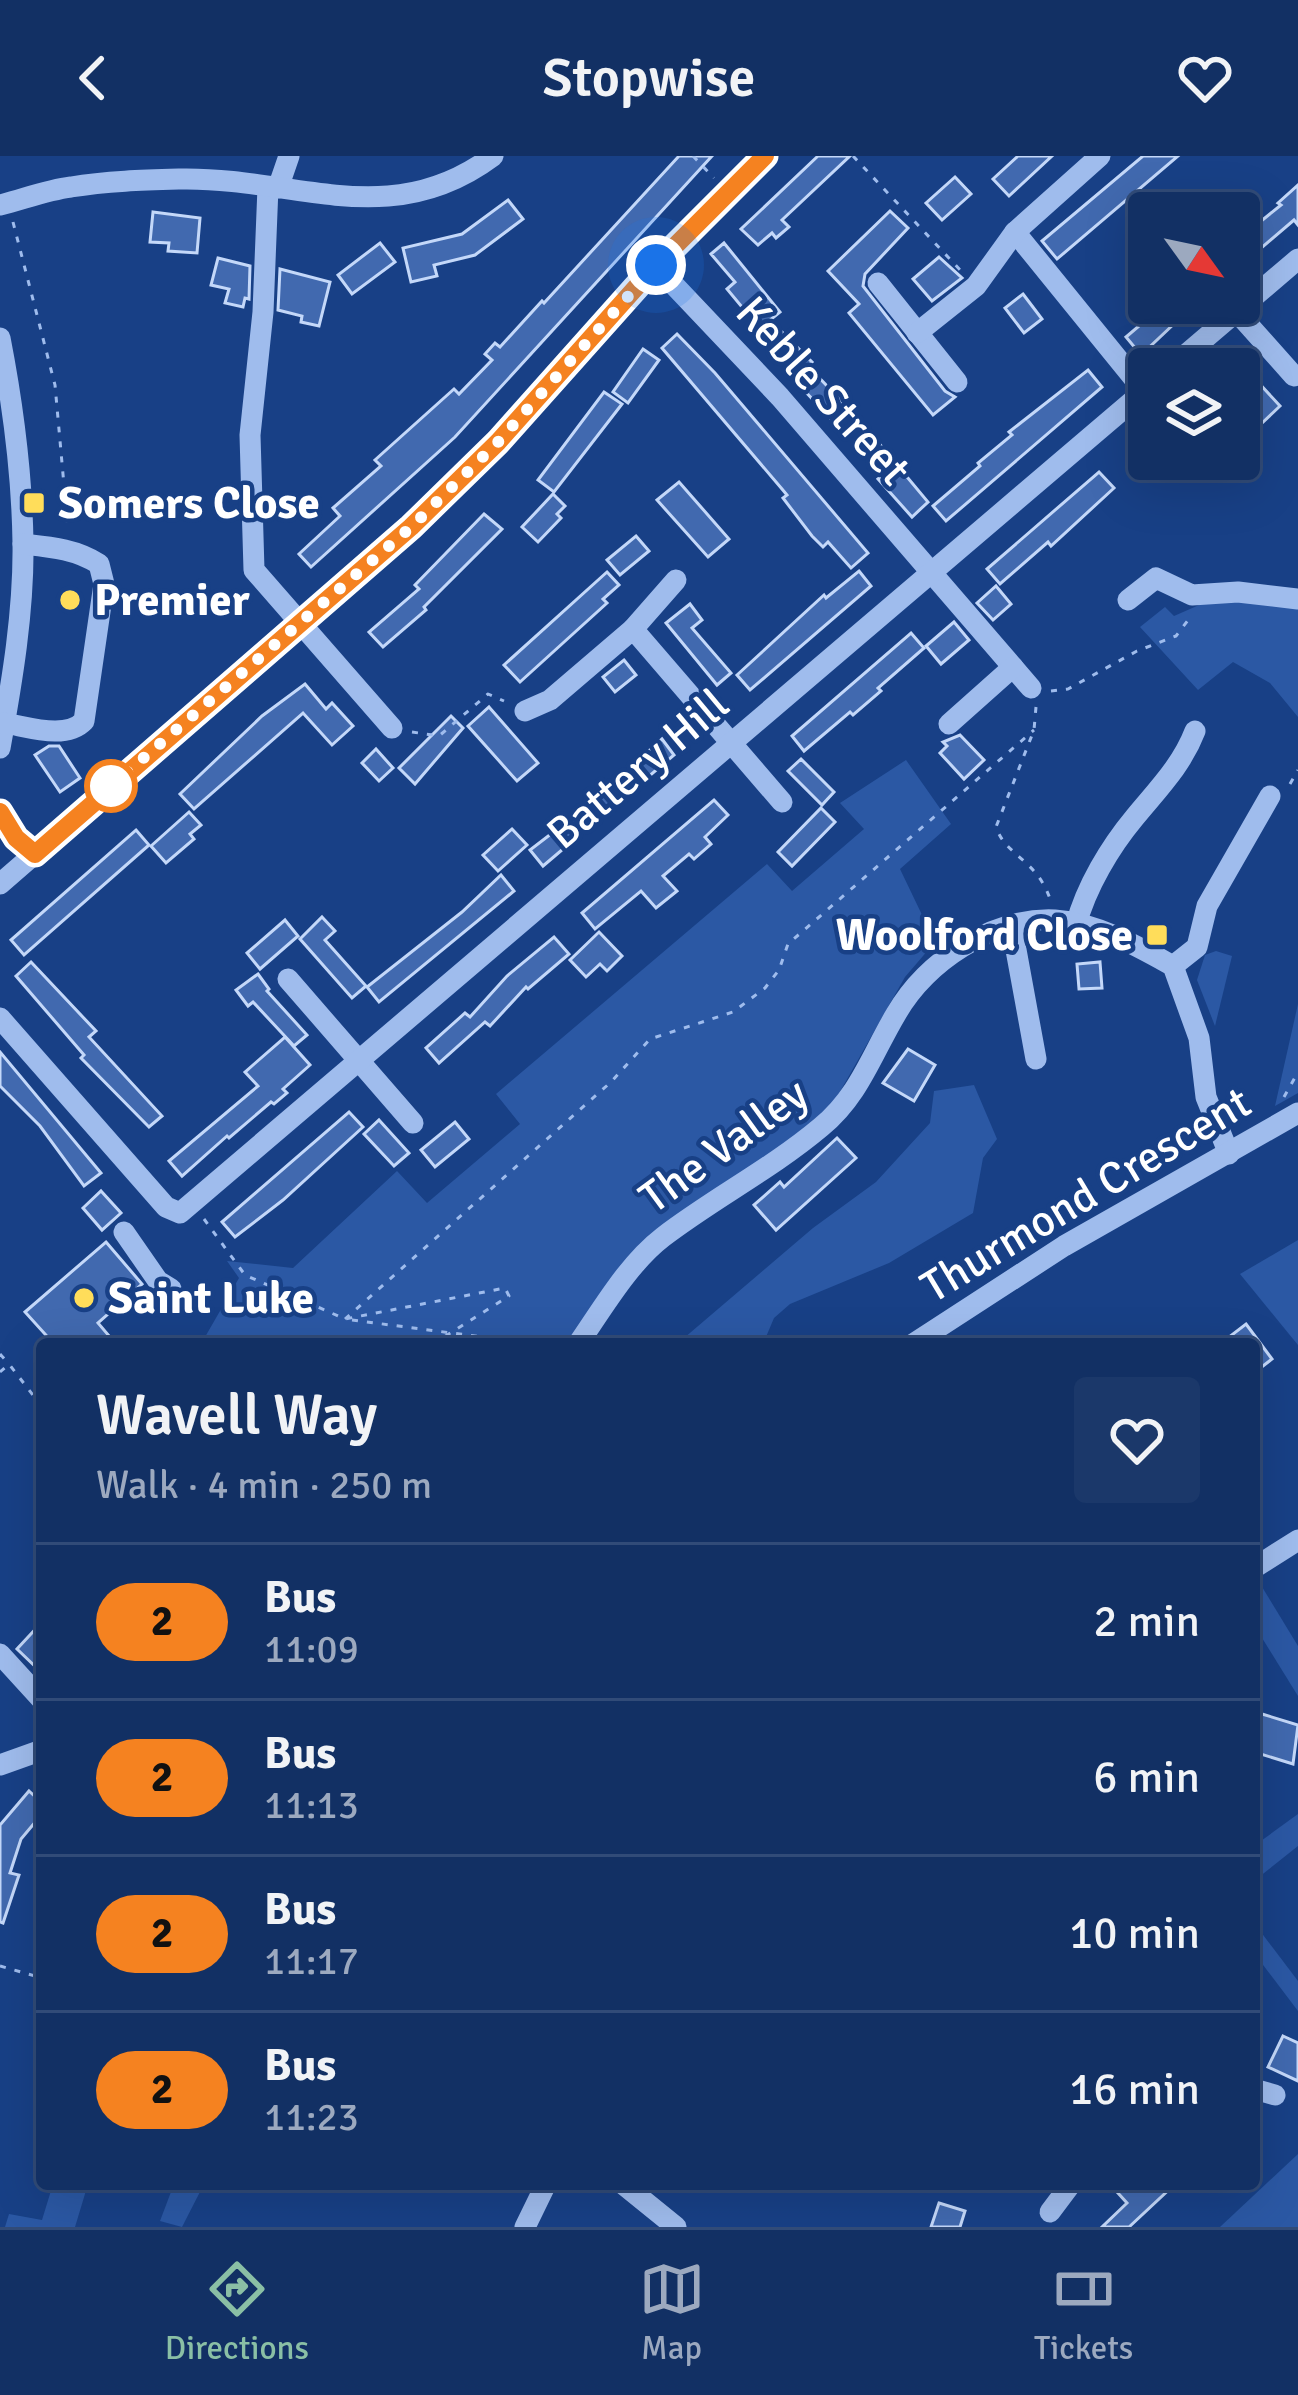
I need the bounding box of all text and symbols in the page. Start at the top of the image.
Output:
icon: back [60,45,126,111]
text: Stopwise [542,45,756,112]
icon: heart [1172,45,1238,111]
north arrow [1128,192,1260,324]
map controls [1128,192,1260,480]
your location [626,235,686,295]
street label: Keble Street [724,285,922,497]
button: layers [1128,348,1260,480]
place label: Somers Close [58,476,320,531]
marker: Somers Close [21,490,47,516]
place label: Premier [94,573,250,628]
marker: Premier [57,587,83,613]
street label: Battery Hill [536,677,740,861]
unlabelled marker [86,761,136,811]
place label: Woolford Close [836,908,1133,963]
marker: Woolford Close [1144,922,1170,948]
street label: The Valley [629,1067,819,1225]
street label: Thurmond Crescent [911,1075,1261,1315]
place label: Saint Luke [108,1271,314,1326]
marker: Saint Luke [71,1285,97,1311]
button: heart [1074,1377,1200,1503]
text: Wavell Way [96,1380,377,1451]
text: Walk · 4 min · 250 m [96,1461,432,1509]
text: Bus [264,1570,336,1625]
text: 2 min [1093,1594,1200,1649]
text: 2 [151,1596,173,1647]
text: 11:09 [264,1625,359,1673]
text: Bus [264,1726,336,1781]
text: 6 min [1093,1750,1200,1805]
text: 2 [151,1752,173,1803]
text: 11:13 [264,1781,359,1829]
text: Bus [264,1882,336,1937]
text: 10 min [1069,1906,1200,1961]
text: 2 [151,1908,173,1959]
text: 11:17 [264,1937,359,1985]
text: Bus [264,2038,336,2093]
text: 16 min [1069,2062,1200,2117]
text: 2 [151,2064,173,2115]
text: 11:23 [264,2093,359,2141]
tab: Directions [165,2256,309,2369]
tab: Map [639,2256,705,2369]
tab: Tickets [1034,2256,1133,2369]

